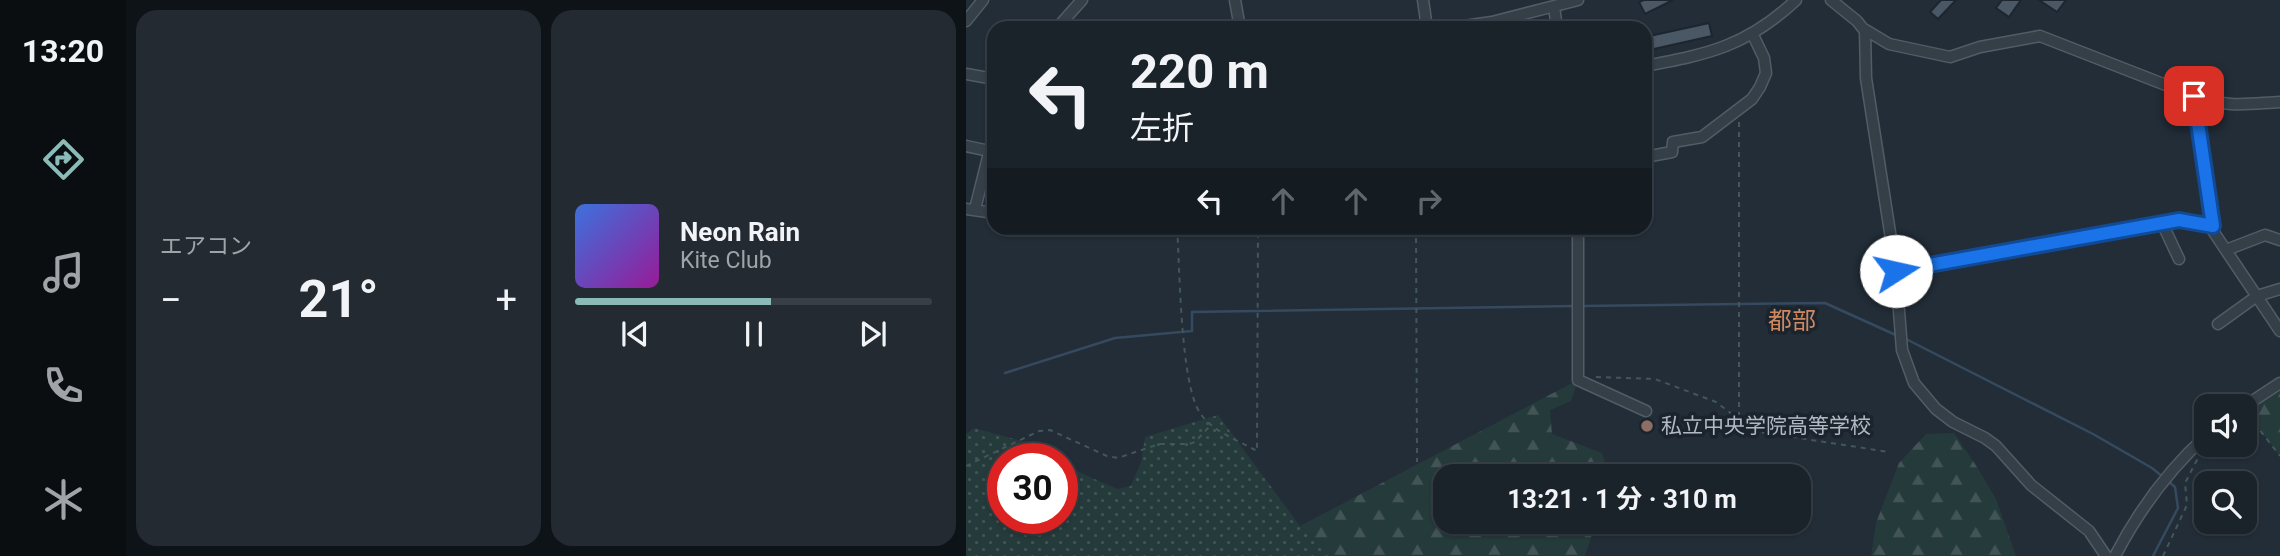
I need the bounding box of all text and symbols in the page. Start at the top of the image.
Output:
text: 13:20 [22,32,104,70]
text: 220 m [1130,43,1269,100]
icon: left [1015,49,1106,140]
pin [2164,66,2224,126]
icon: arrive [2175,77,2213,115]
text: 左折 [1130,109,1194,147]
icon: directions [39,135,88,184]
icon: left [1191,182,1229,220]
icon: ahead [1264,182,1302,220]
icon: ahead [1337,182,1375,220]
icon: right [1410,182,1448,220]
text: Neon Rain [680,217,800,247]
text: エアコン [160,233,252,260]
position arrow [1859,234,1933,308]
text: Kite Club [680,247,772,274]
icon: music [39,248,88,297]
text: 21° [299,269,379,330]
text: − [160,278,182,322]
text: + [495,278,517,322]
district label: 都部 [1768,307,1816,335]
icon: previous [616,315,654,353]
icon: pause [735,315,773,353]
icon: next [854,315,892,353]
icon: phone [39,361,88,410]
map controls [2194,394,2257,534]
button: sound [2194,394,2257,457]
place label: 私立中央学院高等学校 [1661,414,1871,438]
marker: 私立中央学院高等学校 [1639,418,1655,434]
speed limit sign: 30 [987,443,1078,534]
button: search [2194,471,2257,534]
icon: climate [39,475,88,524]
text: 13:21 · 1 分 · 310 m [1507,484,1737,514]

